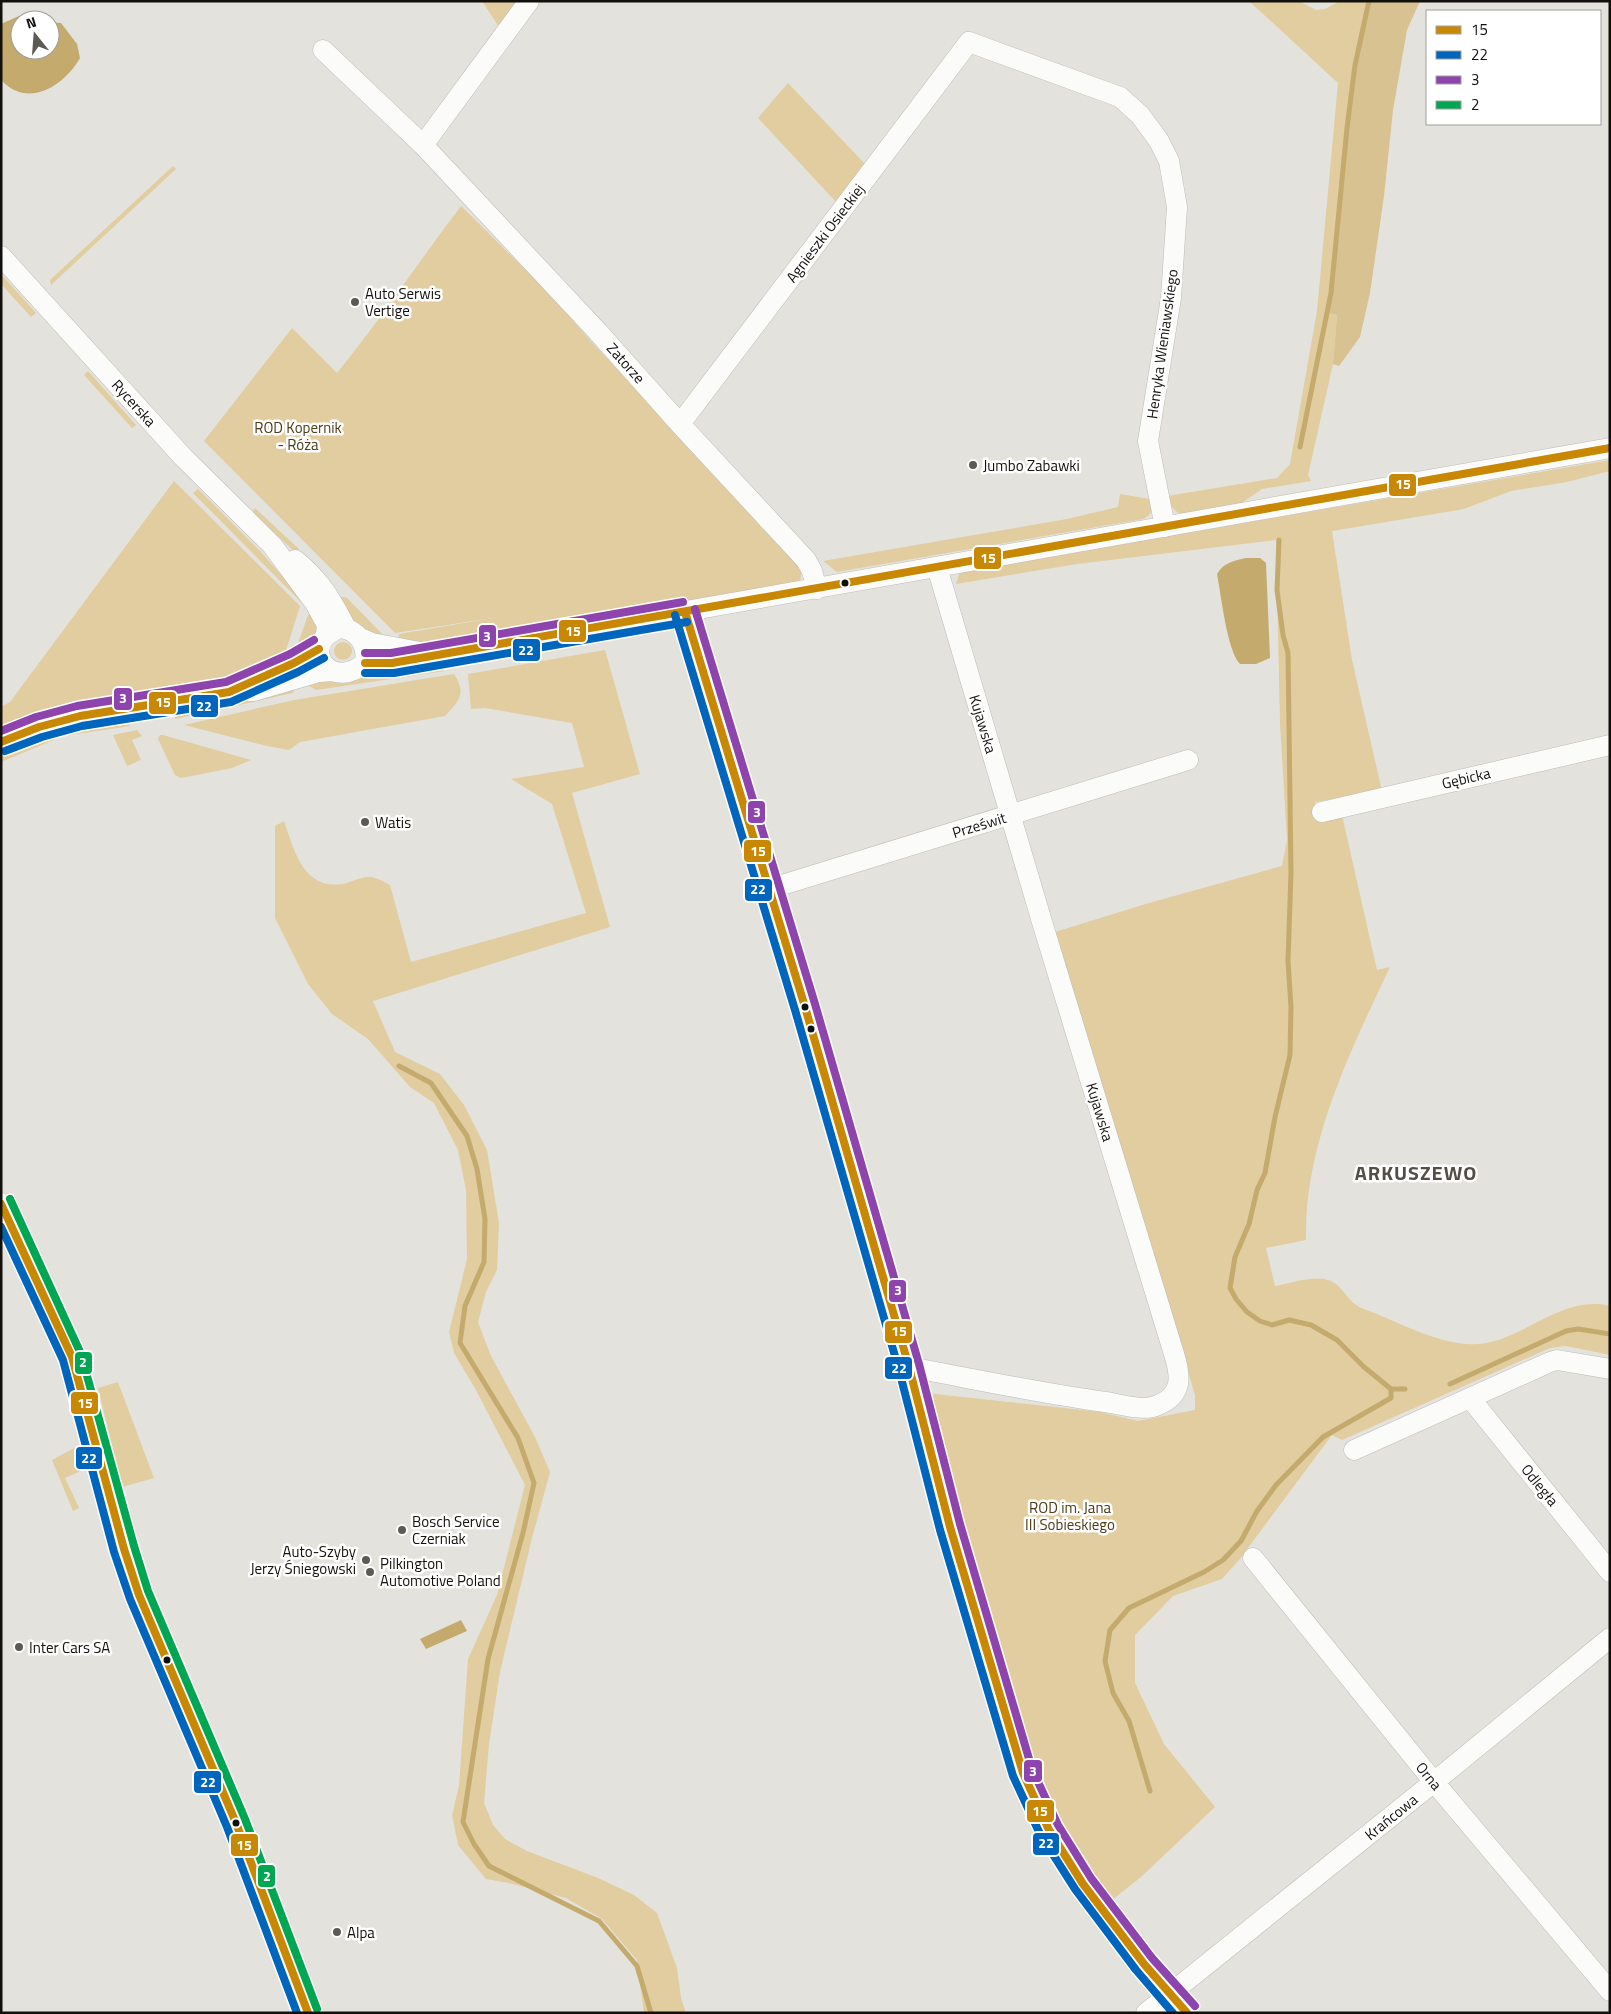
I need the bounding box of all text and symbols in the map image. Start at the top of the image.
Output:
north arrow [10,10,60,60]
legend [1426,10,1601,125]
text: N [23,11,39,34]
text: 15 [1471,18,1488,41]
text: 22 [1471,43,1488,66]
text: 3 [1471,68,1479,91]
text: 2 [1471,93,1479,116]
street label: Agnieszki Osieckiej [780,179,870,287]
street label: Henryka Wieniawskiego [1140,268,1184,420]
place label: Auto Serwis Vertige [365,282,441,322]
marker: Auto Serwis Vertige [349,296,361,308]
street label: Zatorze [601,337,651,389]
street label: Rycerska [106,374,162,432]
park label: ROD Kopernik - Róża [254,416,342,456]
place label: Jumbo Zabawki [983,454,1080,477]
marker: Jumbo Zabawki [967,459,979,471]
line badge: 15 [1388,473,1417,497]
text: 15 [1395,473,1411,494]
line badge: 15 [973,546,1002,570]
text: 15 [980,547,996,568]
unlabelled marker [840,578,850,588]
line badge: 15 [558,619,587,643]
text: 15 [565,620,581,641]
line badge: 3 [478,624,497,648]
text: 3 [483,625,491,646]
line badge: 22 [512,638,541,662]
text: 22 [518,639,534,660]
line badge: 3 [113,687,133,711]
text: 3 [119,687,127,708]
line badge: 15 [148,691,177,715]
text: 15 [155,691,171,712]
street label: Kujawska [963,692,1003,757]
line badge: 22 [190,694,219,718]
text: 22 [196,695,212,716]
street label: Gębicka [1439,761,1493,795]
line badge: 3 [747,800,766,824]
text: 3 [753,801,761,822]
street label: Prześwit [949,806,1010,844]
place label: Watis [375,811,411,834]
marker: Watis [359,816,371,828]
line badge: 15 [743,839,772,863]
text: 15 [750,840,766,861]
line badge: 22 [744,878,773,902]
text: 22 [750,878,766,899]
unlabelled marker [800,1002,810,1012]
unlabelled marker [806,1024,816,1034]
street label: Kujawska [1080,1080,1120,1145]
district label: ARKUSZEWO [1355,1157,1477,1188]
line badge: 3 [888,1279,907,1303]
text: 3 [894,1279,902,1300]
line badge: 15 [884,1320,913,1344]
text: 15 [891,1320,907,1341]
line badge: 2 [74,1351,93,1375]
text: 2 [79,1351,87,1372]
line badge: 22 [884,1356,913,1380]
text: 22 [891,1357,907,1378]
line badge: 15 [70,1391,99,1415]
text: 15 [77,1392,93,1413]
line badge: 22 [75,1446,103,1470]
text: 22 [81,1447,97,1468]
street label: Odległa [1516,1459,1565,1512]
park label: ROD im. Jana III Sobieskiego [1025,1496,1115,1536]
place label: Bosch Service Czerniak [412,1510,499,1550]
marker: Bosch Service Czerniak [396,1524,408,1536]
place label: Auto-Szyby Jerzy Śniegowski [250,1540,356,1580]
place label: Pilkington Automotive Poland [380,1552,501,1592]
marker: Auto-Szyby Jerzy Śniegowski [360,1554,372,1566]
marker: Pilkington Automotive Poland [364,1566,376,1578]
place label: Inter Cars SA [29,1636,110,1659]
marker: Inter Cars SA [13,1641,25,1653]
unlabelled marker [162,1655,172,1665]
street label: Orna [1410,1757,1448,1796]
line badge: 3 [1023,1759,1043,1783]
text: 3 [1029,1760,1037,1781]
line badge: 22 [193,1770,222,1794]
text: 22 [200,1771,216,1792]
street label: Krańcowa [1360,1788,1423,1846]
line badge: 15 [1026,1799,1055,1823]
text: 15 [1032,1800,1048,1821]
unlabelled marker [231,1818,241,1828]
line badge: 22 [1032,1832,1060,1856]
text: 22 [1038,1832,1054,1853]
line badge: 15 [230,1833,259,1857]
text: 15 [236,1834,252,1855]
line badge: 2 [257,1864,276,1888]
text: 2 [263,1865,271,1886]
place label: Alpa [347,1921,375,1944]
marker: Alpa [331,1926,343,1938]

